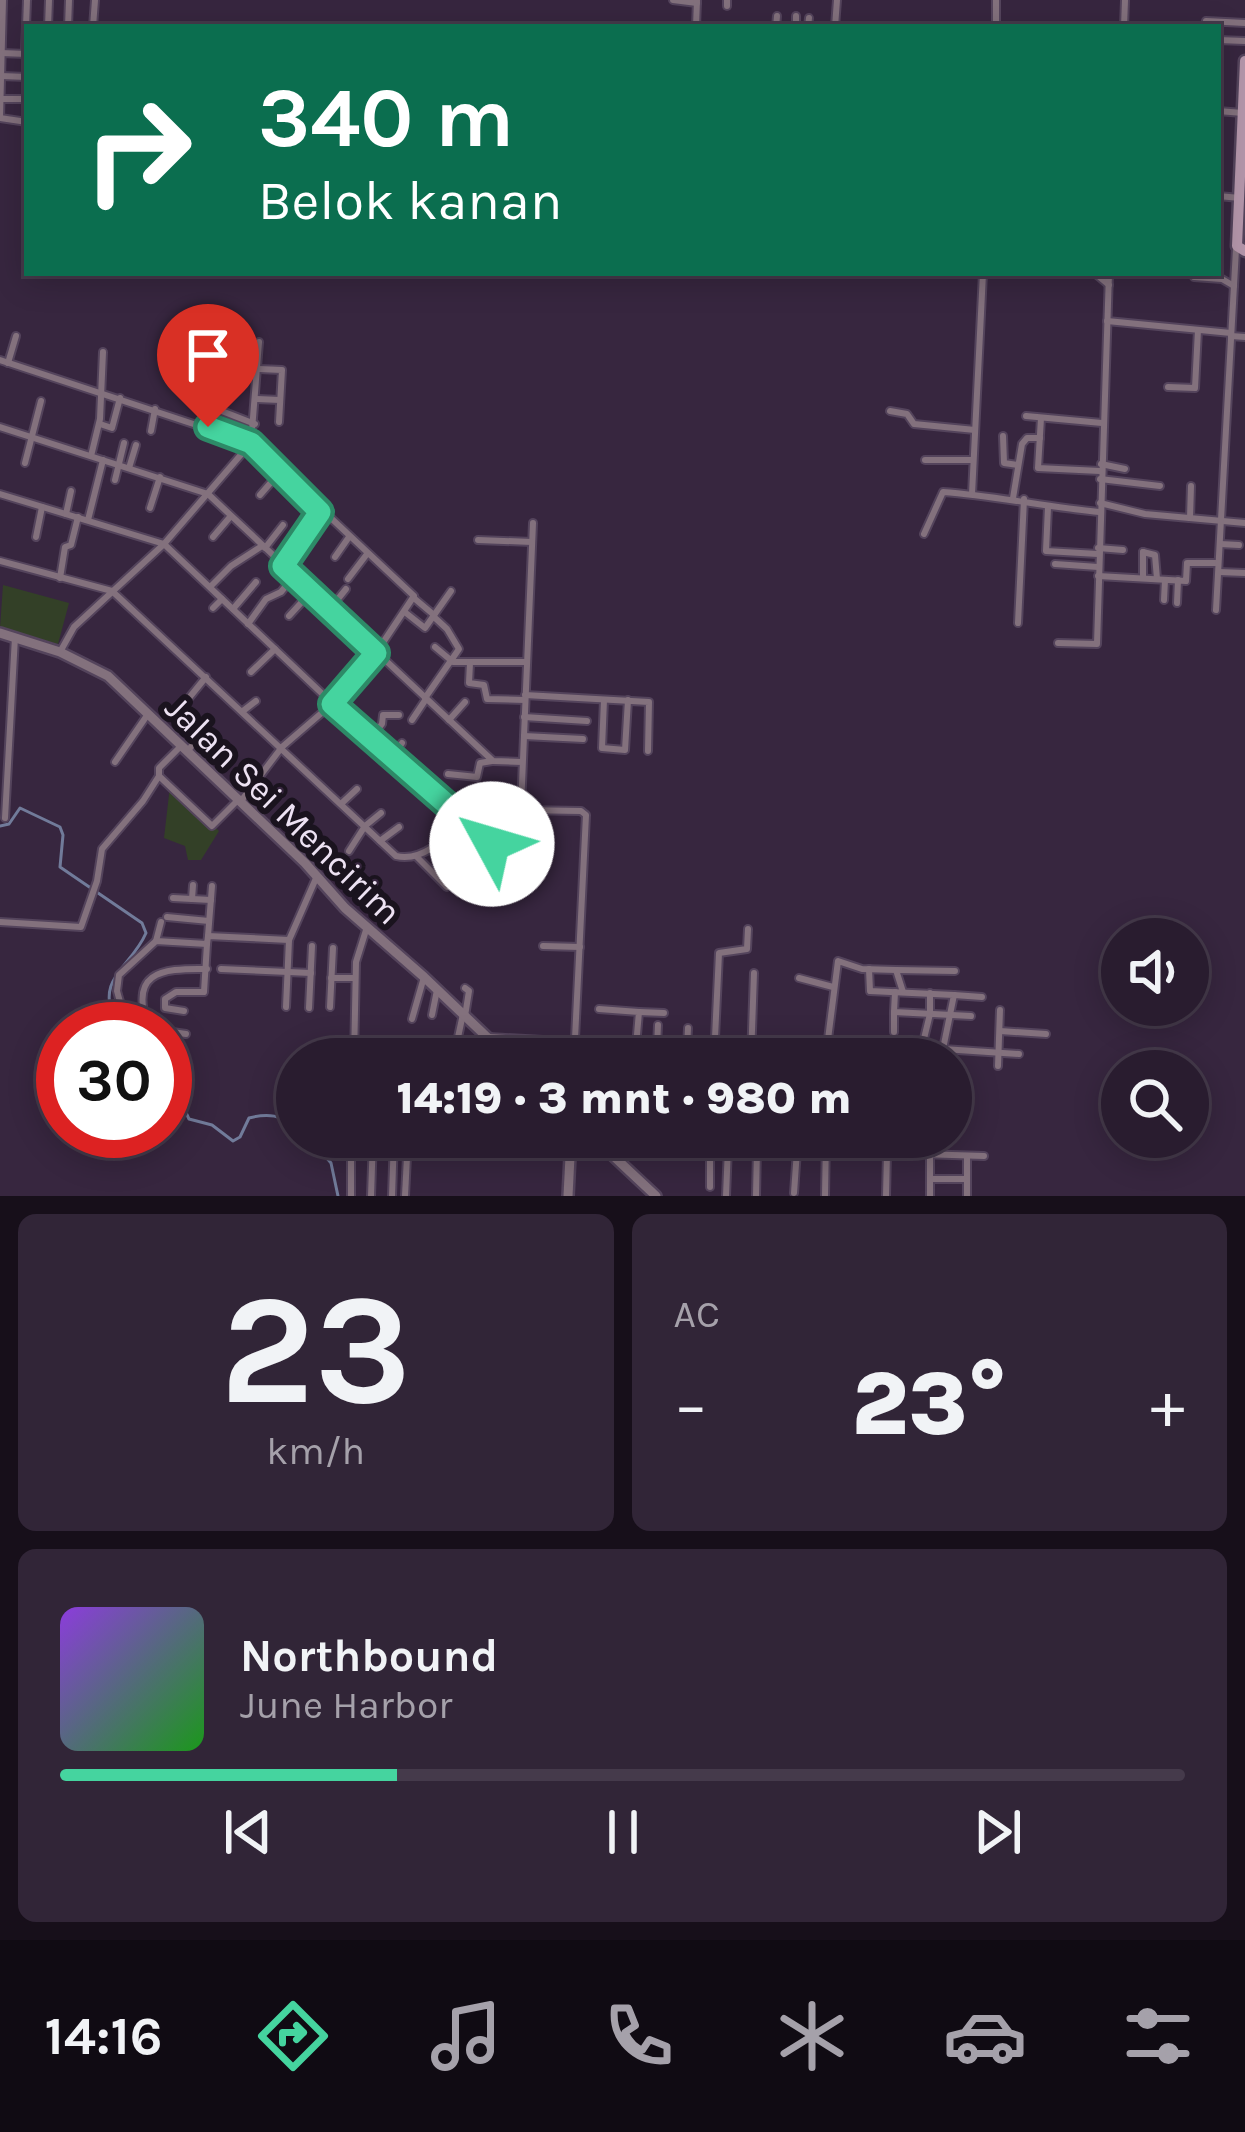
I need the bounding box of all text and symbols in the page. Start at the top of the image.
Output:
text: 340 m [258,69,514,167]
icon: right [60,72,216,228]
text: Belok kanan [258,169,562,233]
pin [157,304,259,427]
icon: arrive [175,322,241,388]
street label: Jalan Sei Mencirim [157,686,410,933]
position arrow [429,781,555,907]
map controls [1101,918,1209,1158]
button: sound [1101,918,1209,1026]
speed limit sign: 30 [36,1002,192,1158]
button: search [1101,1050,1209,1158]
text: 14:19 · 3 mnt · 980 m [397,1072,852,1124]
text: 23 [220,1259,411,1441]
text: AC [674,1291,720,1337]
text: 23° [852,1351,1007,1457]
text: − [674,1366,708,1444]
text: + [1150,1366,1185,1444]
text: km/h [266,1428,365,1474]
text: Northbound [240,1630,498,1682]
text: June Harbor [240,1682,452,1728]
icon: previous [215,1799,281,1865]
icon: pause [590,1799,656,1865]
icon: next [965,1799,1031,1865]
icon: directions [251,1994,335,2078]
icon: music [424,1994,508,2078]
icon: phone [597,1994,681,2078]
icon: climate [770,1994,854,2078]
icon: car [943,1994,1027,2078]
icon: filters [1116,1994,1200,2078]
text: 14:16 [45,2004,162,2068]

